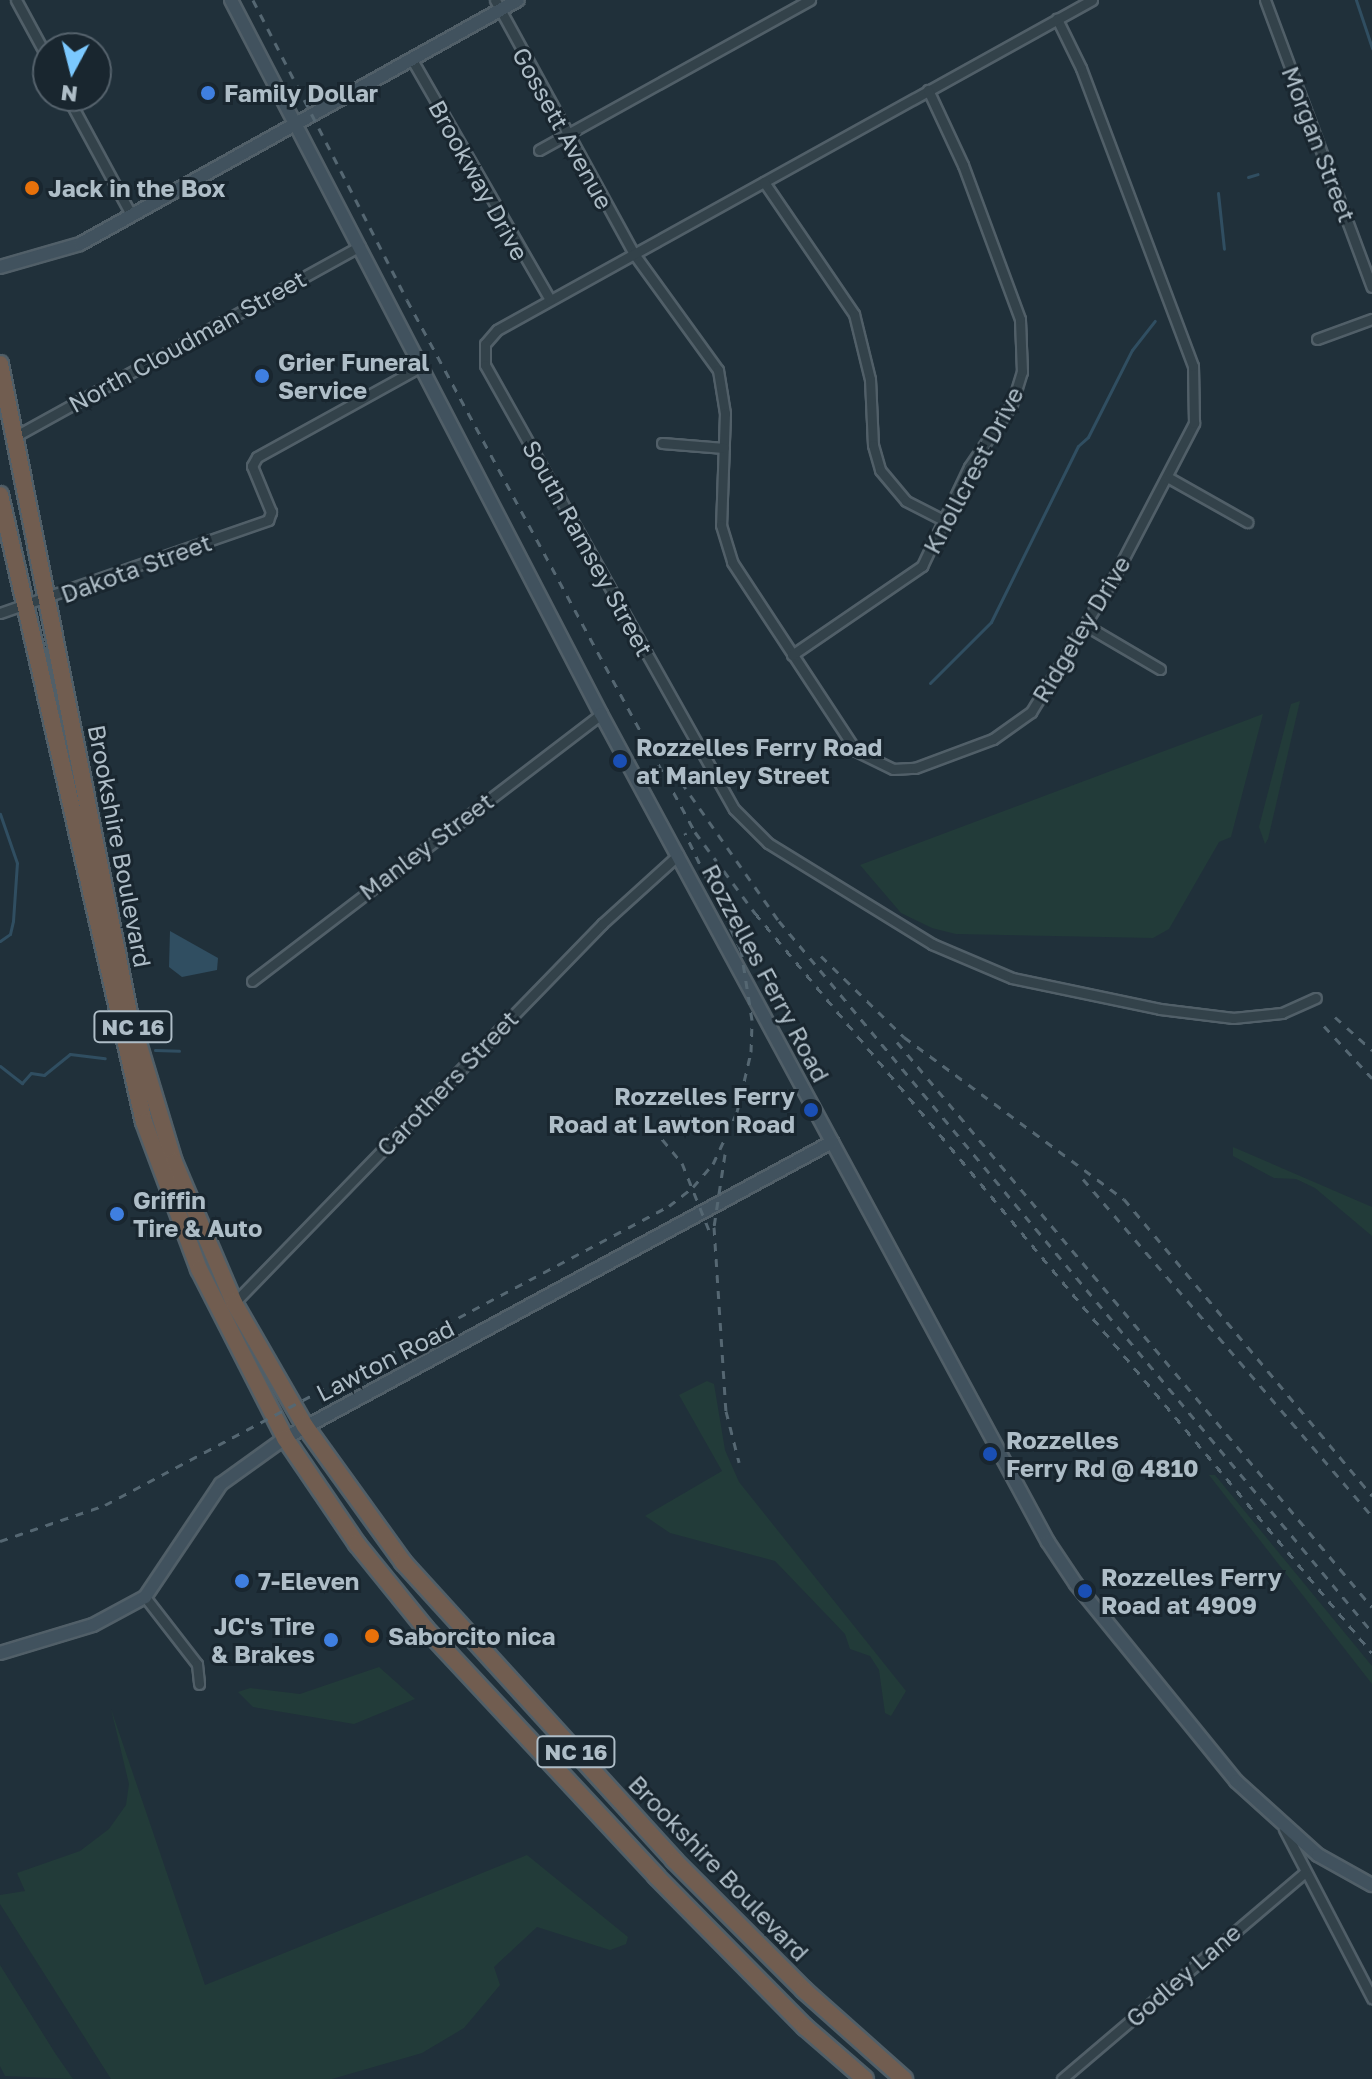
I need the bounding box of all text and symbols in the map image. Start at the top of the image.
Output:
north arrow [32,32,112,112]
street label: Gossett Avenue [507,42,619,214]
street label: Morgan Street [1276,62,1362,226]
place label: Family Dollar [224,79,378,107]
text: N [59,80,79,109]
marker: Family Dollar [199,84,217,102]
street label: Brookway Drive [423,95,535,265]
place label: Jack in the Box [48,174,225,202]
marker: Jack in the Box [23,179,41,197]
street label: North Cloudman Street [63,264,311,418]
place label: Grier Funeral Service [278,348,429,404]
marker: Grier Funeral Service [253,367,271,385]
street label: Knollcrest Drive [917,382,1029,558]
street label: South Ramsey Street [517,435,659,661]
street label: Dakota Street [57,527,215,609]
street label: Ridgeley Drive [1026,550,1136,708]
street label: Brookshire Boulevard [82,722,158,970]
place label: Rozzelles Ferry Road at Manley Street [636,733,882,789]
marker: Rozzelles Ferry Road at Manley Street [611,752,629,770]
street label: Manley Street [353,786,499,906]
street label: Rozzelles Ferry Road [696,859,836,1087]
street label: Carothers Street [370,1004,524,1162]
road number: NC 16 [93,1009,173,1045]
place label: Rozzelles Ferry Road at Lawton Road [548,1082,795,1138]
marker: Rozzelles Ferry Road at Lawton Road [802,1101,820,1119]
place label: Griffin Tire & Auto [133,1186,262,1242]
marker: Griffin Tire & Auto [108,1205,126,1223]
street label: Lawton Road [311,1313,459,1407]
place label: Rozzelles Ferry Rd @ 4810 [1006,1426,1199,1482]
marker: Rozzelles Ferry Rd @ 4810 [981,1445,999,1463]
place label: Rozzelles Ferry Road at 4909 [1101,1563,1282,1619]
place label: 7-Eleven [258,1567,359,1595]
marker: 7-Eleven [233,1572,251,1590]
marker: Rozzelles Ferry Road at 4909 [1076,1582,1094,1600]
place label: JC's Tire & Brakes [211,1612,315,1668]
place label: Saborcito nica [388,1622,555,1650]
marker: Saborcito nica [363,1627,381,1645]
marker: JC's Tire & Brakes [322,1631,340,1649]
road number: NC 16 [536,1734,616,1770]
street label: Brookshire Boulevard [623,1769,815,1967]
street label: Godley Lane [1120,1917,1246,2033]

